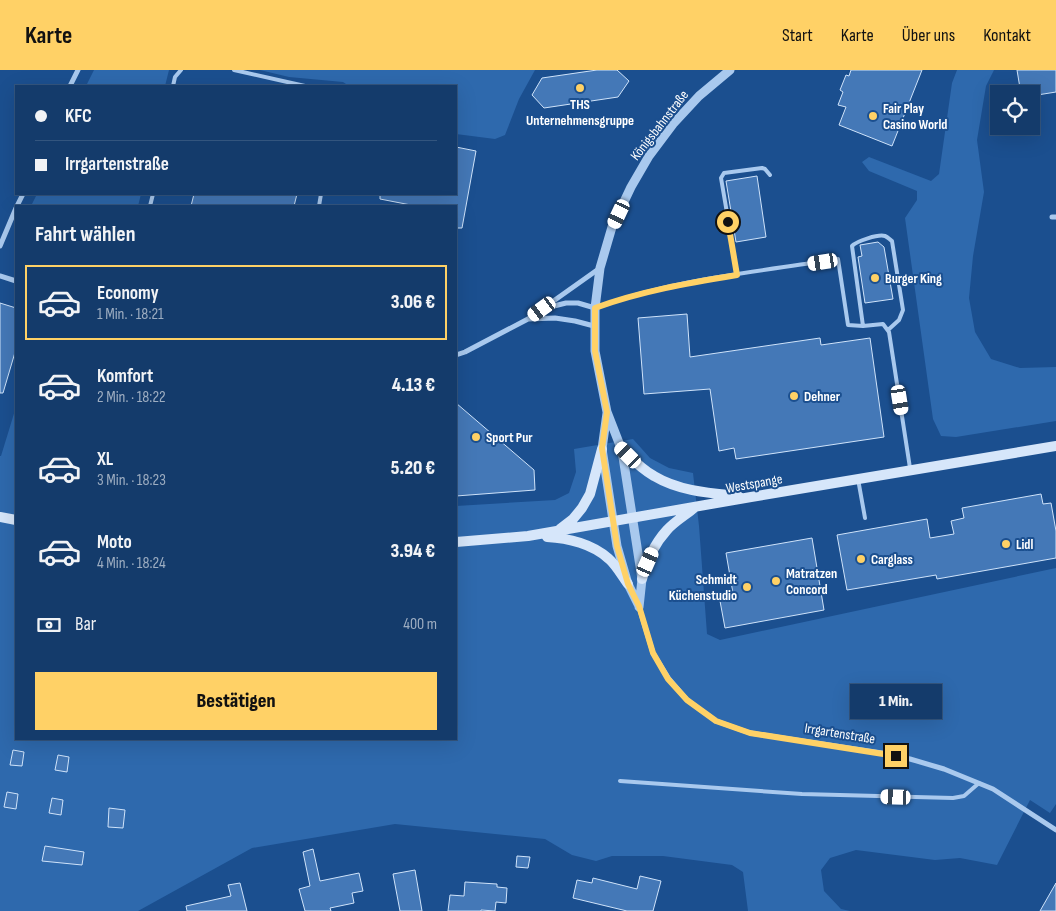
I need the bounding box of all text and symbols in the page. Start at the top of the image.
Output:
text: Karte [25,21,72,50]
text: Start [782,25,813,46]
text: Karte [841,25,874,46]
text: Über uns [902,25,955,46]
text: Kontakt [983,25,1031,46]
marker: THS Unternehmensgruppe [574,82,586,94]
map controls [990,85,1040,135]
button: locate [990,85,1040,135]
street label: Königsbahnstraße [627,87,692,164]
place label: THS Unternehmensgruppe [526,96,634,129]
place label: Fair Play Casino World [883,100,947,133]
text: KFC [65,105,92,128]
marker: Fair Play Casino World [867,110,879,122]
text: Irrgartenstraße [65,153,169,176]
car [605,197,632,231]
route start [717,211,739,233]
text: Fahrt wählen [35,221,136,248]
car [807,252,838,272]
place label: Burger King [885,270,942,287]
marker: Burger King [869,272,881,284]
icon: car [37,280,82,325]
text: Economy [97,282,159,305]
text: 3.06 € [391,291,435,314]
car [525,294,558,324]
text: 1 Min. · 18:21 [97,305,164,324]
icon: car [37,363,82,408]
text: Komfort [97,365,153,388]
text: 4.13 € [392,374,435,397]
car [890,384,909,416]
text: 2 Min. · 18:22 [97,388,166,407]
place label: Dehner [804,388,841,405]
marker: Dehner [788,390,800,402]
place label: Sport Pur [486,429,533,446]
marker: Sport Pur [470,431,482,443]
car [612,439,643,471]
icon: car [37,446,82,491]
text: XL [97,448,113,471]
text: 5.20 € [391,457,435,480]
street label: Westspange [725,470,784,497]
text: 3 Min. · 18:23 [97,471,166,490]
icon: car [37,529,82,574]
text: Moto [97,531,132,554]
place label: Lidl [1016,536,1033,553]
marker: Lidl [1000,538,1012,550]
text: 3.94 € [391,540,435,563]
car [635,545,660,579]
place label: Carglass [871,551,913,568]
marker: Carglass [855,553,867,565]
text: 4 Min. · 18:24 [97,554,166,573]
place label: Matratzen Concord [786,565,837,598]
place label: Schmidt Küchenstudio [669,571,737,604]
marker: Matratzen Concord [770,575,782,587]
marker: Schmidt Küchenstudio [741,581,753,593]
icon: cash [35,611,63,639]
text: Bar [75,613,96,636]
text: 400 m [403,615,437,634]
button: Bestätigen [35,672,437,730]
callout: 1 Min. [850,684,942,718]
text: 1 Min. [879,692,913,711]
street label: Irrgartenstraße [803,720,876,747]
route end [885,745,907,767]
car [880,789,911,805]

